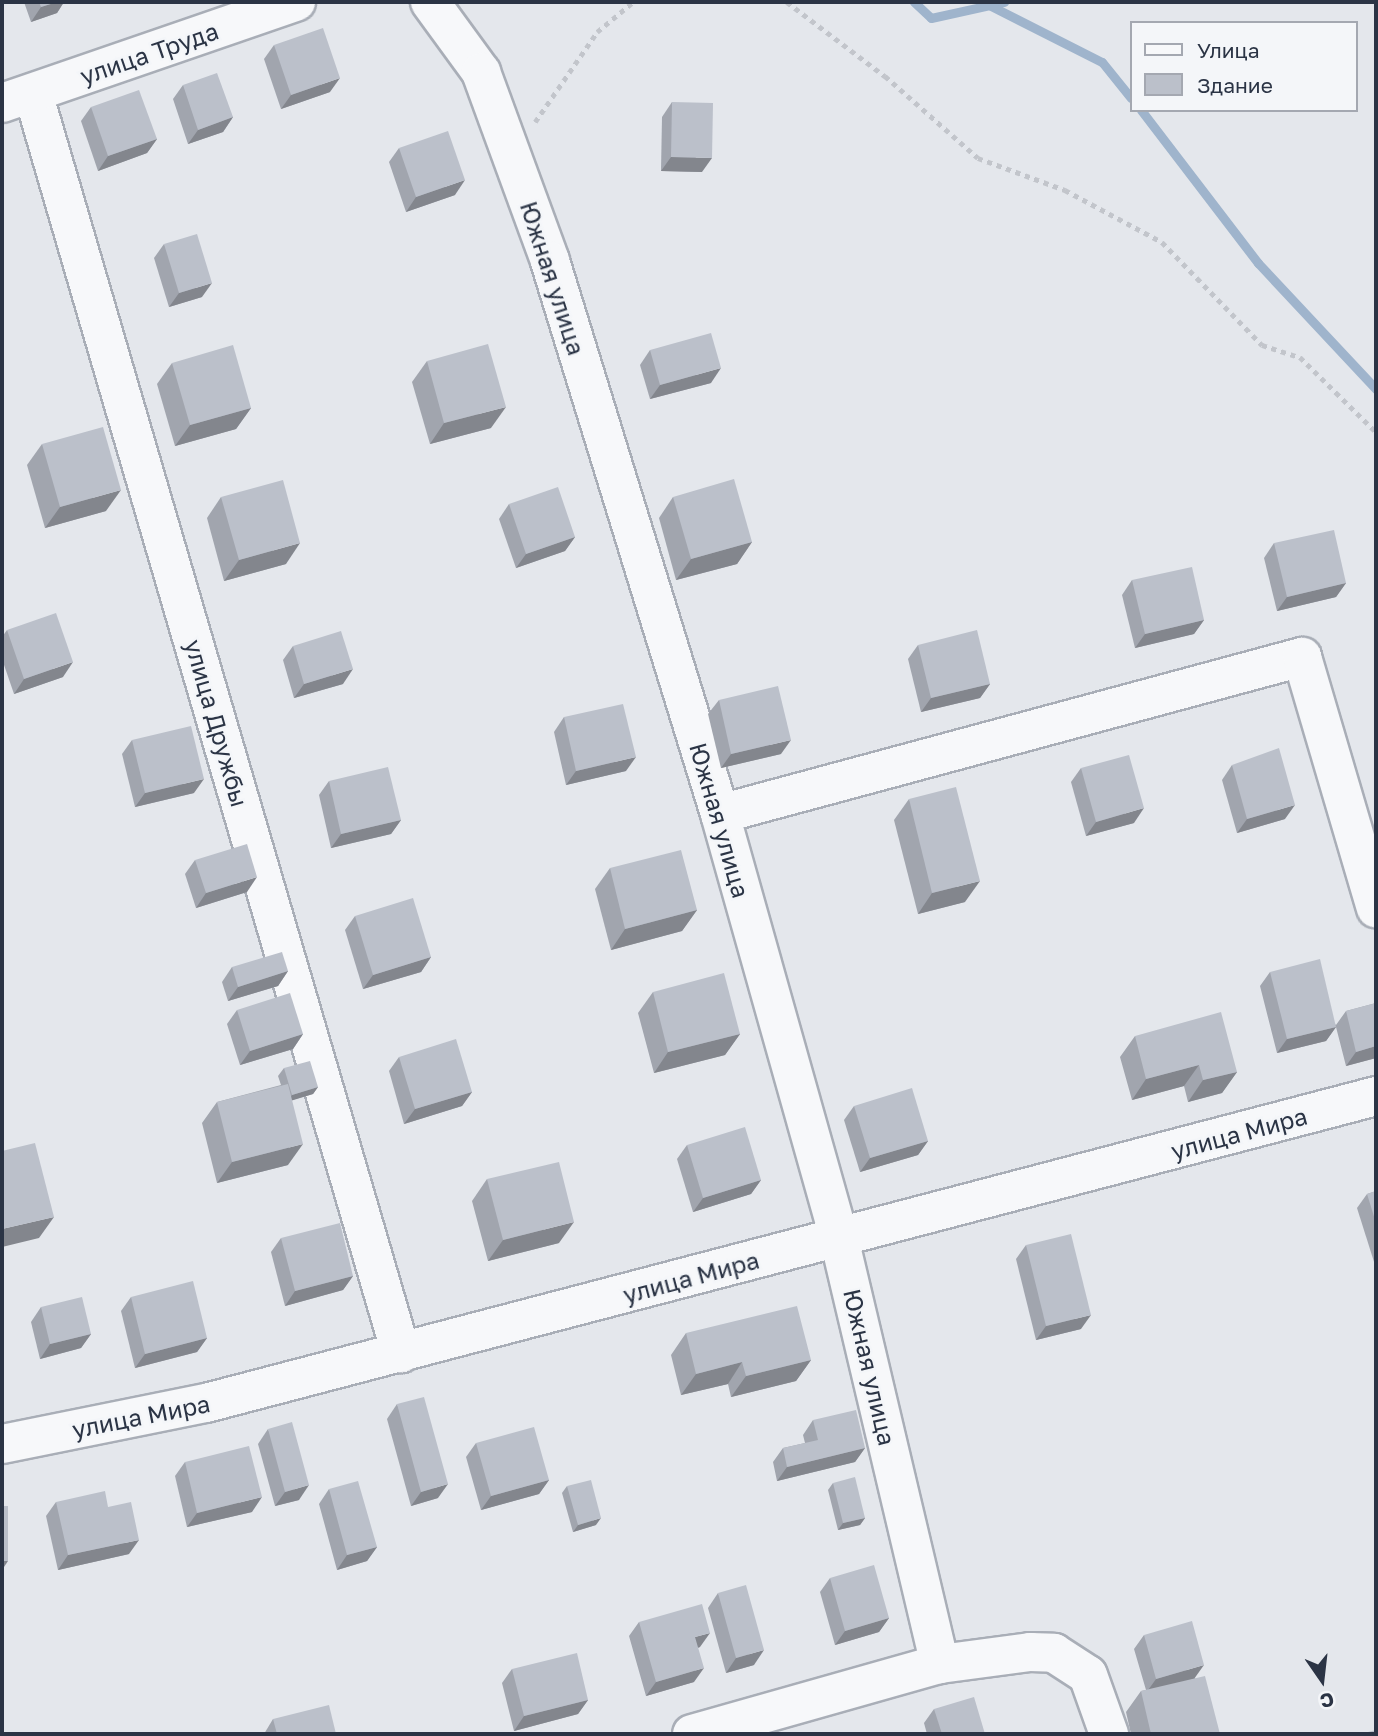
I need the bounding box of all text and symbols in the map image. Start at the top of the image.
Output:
street label: улица Труда [76,16,222,90]
legend [1130,21,1357,112]
text: Улица [1197,37,1260,63]
text: Здание [1197,72,1273,98]
street label: Южная улица [515,197,591,359]
street label: улица Дружбы [179,636,255,810]
street label: Южная улица [684,739,756,901]
street label: улица Мира [1168,1101,1310,1165]
street label: улица Мира [620,1245,762,1309]
street label: Южная улица [838,1286,902,1448]
street label: улица Мира [70,1389,212,1443]
north arrow [1287,1645,1357,1715]
text: С [1318,1688,1337,1714]

